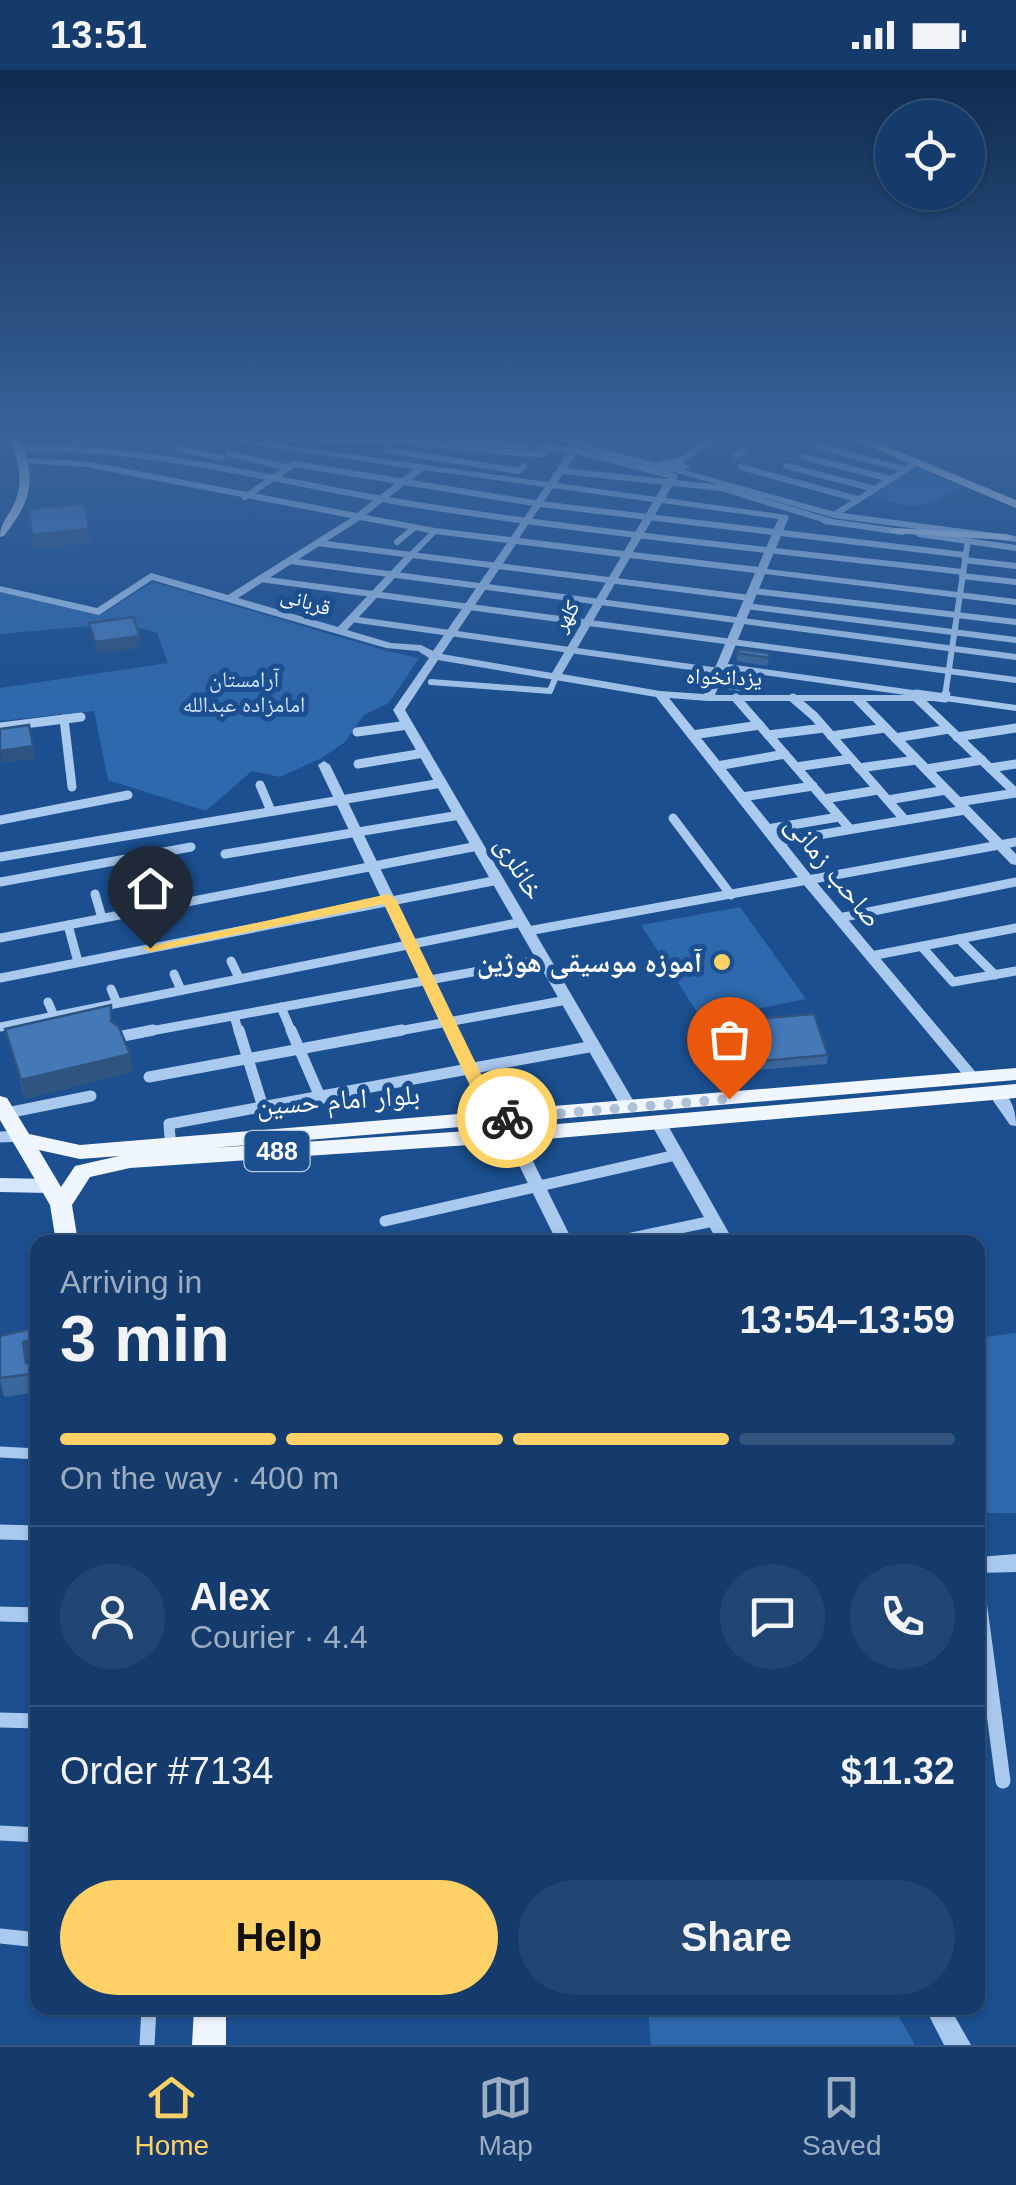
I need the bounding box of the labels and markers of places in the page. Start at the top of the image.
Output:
pin [108,846,193,949]
place label: آموزه موسیقی هوژین [477,947,702,980]
marker: آموزه موسیقی هوژین [711,951,733,973]
pin [687,997,772,1100]

